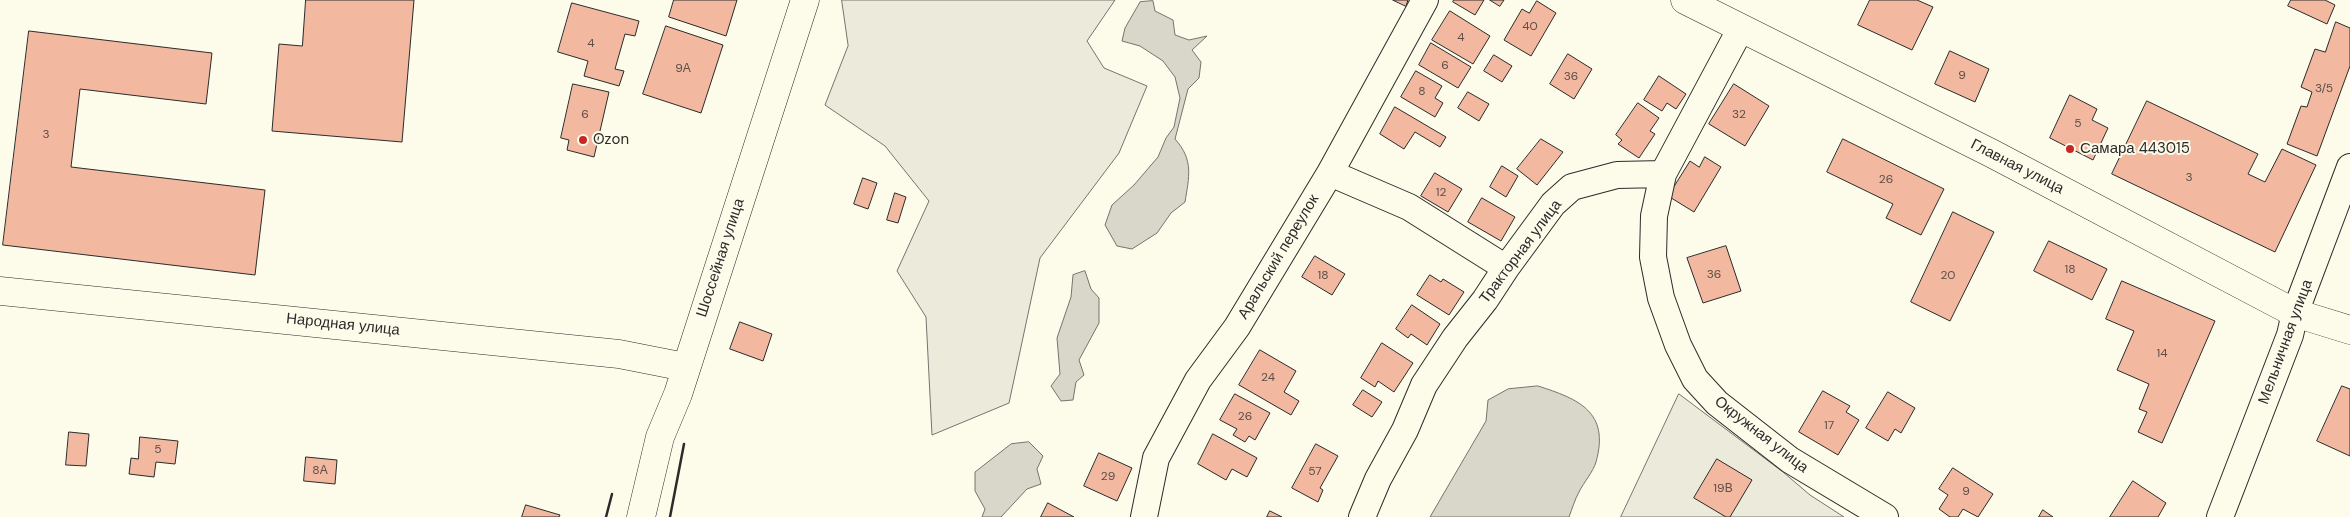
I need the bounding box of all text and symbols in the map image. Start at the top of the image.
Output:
house number: 40 [1522,20,1538,34]
house number: 4 [1457,31,1465,45]
house number: 4 [587,37,595,51]
house number: 6 [1441,59,1449,73]
house number: 9А [675,62,691,76]
house number: 9 [1958,69,1966,83]
house number: 36 [1564,70,1578,84]
house number: 3/5 [2315,82,2333,96]
house number: 8 [1418,85,1426,99]
house number: 6 [581,108,589,122]
house number: 32 [1732,108,1746,122]
house number: 5 [2074,117,2082,131]
house number: 3 [42,128,50,142]
place label: Ozon [593,131,629,149]
marker: Ozon [577,134,589,146]
street label: Главная улица [1967,136,2067,198]
place label: Самара 443015 [2080,140,2190,158]
marker: Самара 443015 [2064,143,2076,155]
house number: 3 [2185,171,2193,185]
house number: 26 [1879,173,1893,187]
house number: 12 [1436,186,1446,200]
street label: Аральский переулок [1235,191,1323,323]
street label: Шоссейная улица [693,196,749,320]
street label: Тракторная улица [1476,197,1566,307]
house number: 18 [2064,263,2076,277]
house number: 36 [1707,268,1721,282]
house number: 18 [1317,269,1329,283]
house number: 20 [1941,269,1955,283]
street label: Мельничная улица [2255,277,2317,407]
street label: Народная улица [285,310,401,340]
house number: 14 [2156,347,2168,361]
house number: 24 [1261,371,1275,385]
street label: Окружная улица [1711,393,1811,477]
house number: 26 [1238,410,1252,424]
house number: 17 [1824,419,1834,433]
house number: 5 [154,443,162,457]
house number: 8А [312,464,328,478]
house number: 57 [1308,465,1322,479]
house number: 29 [1101,470,1115,484]
house number: 19В [1713,482,1733,496]
house number: 9 [1962,485,1970,499]

